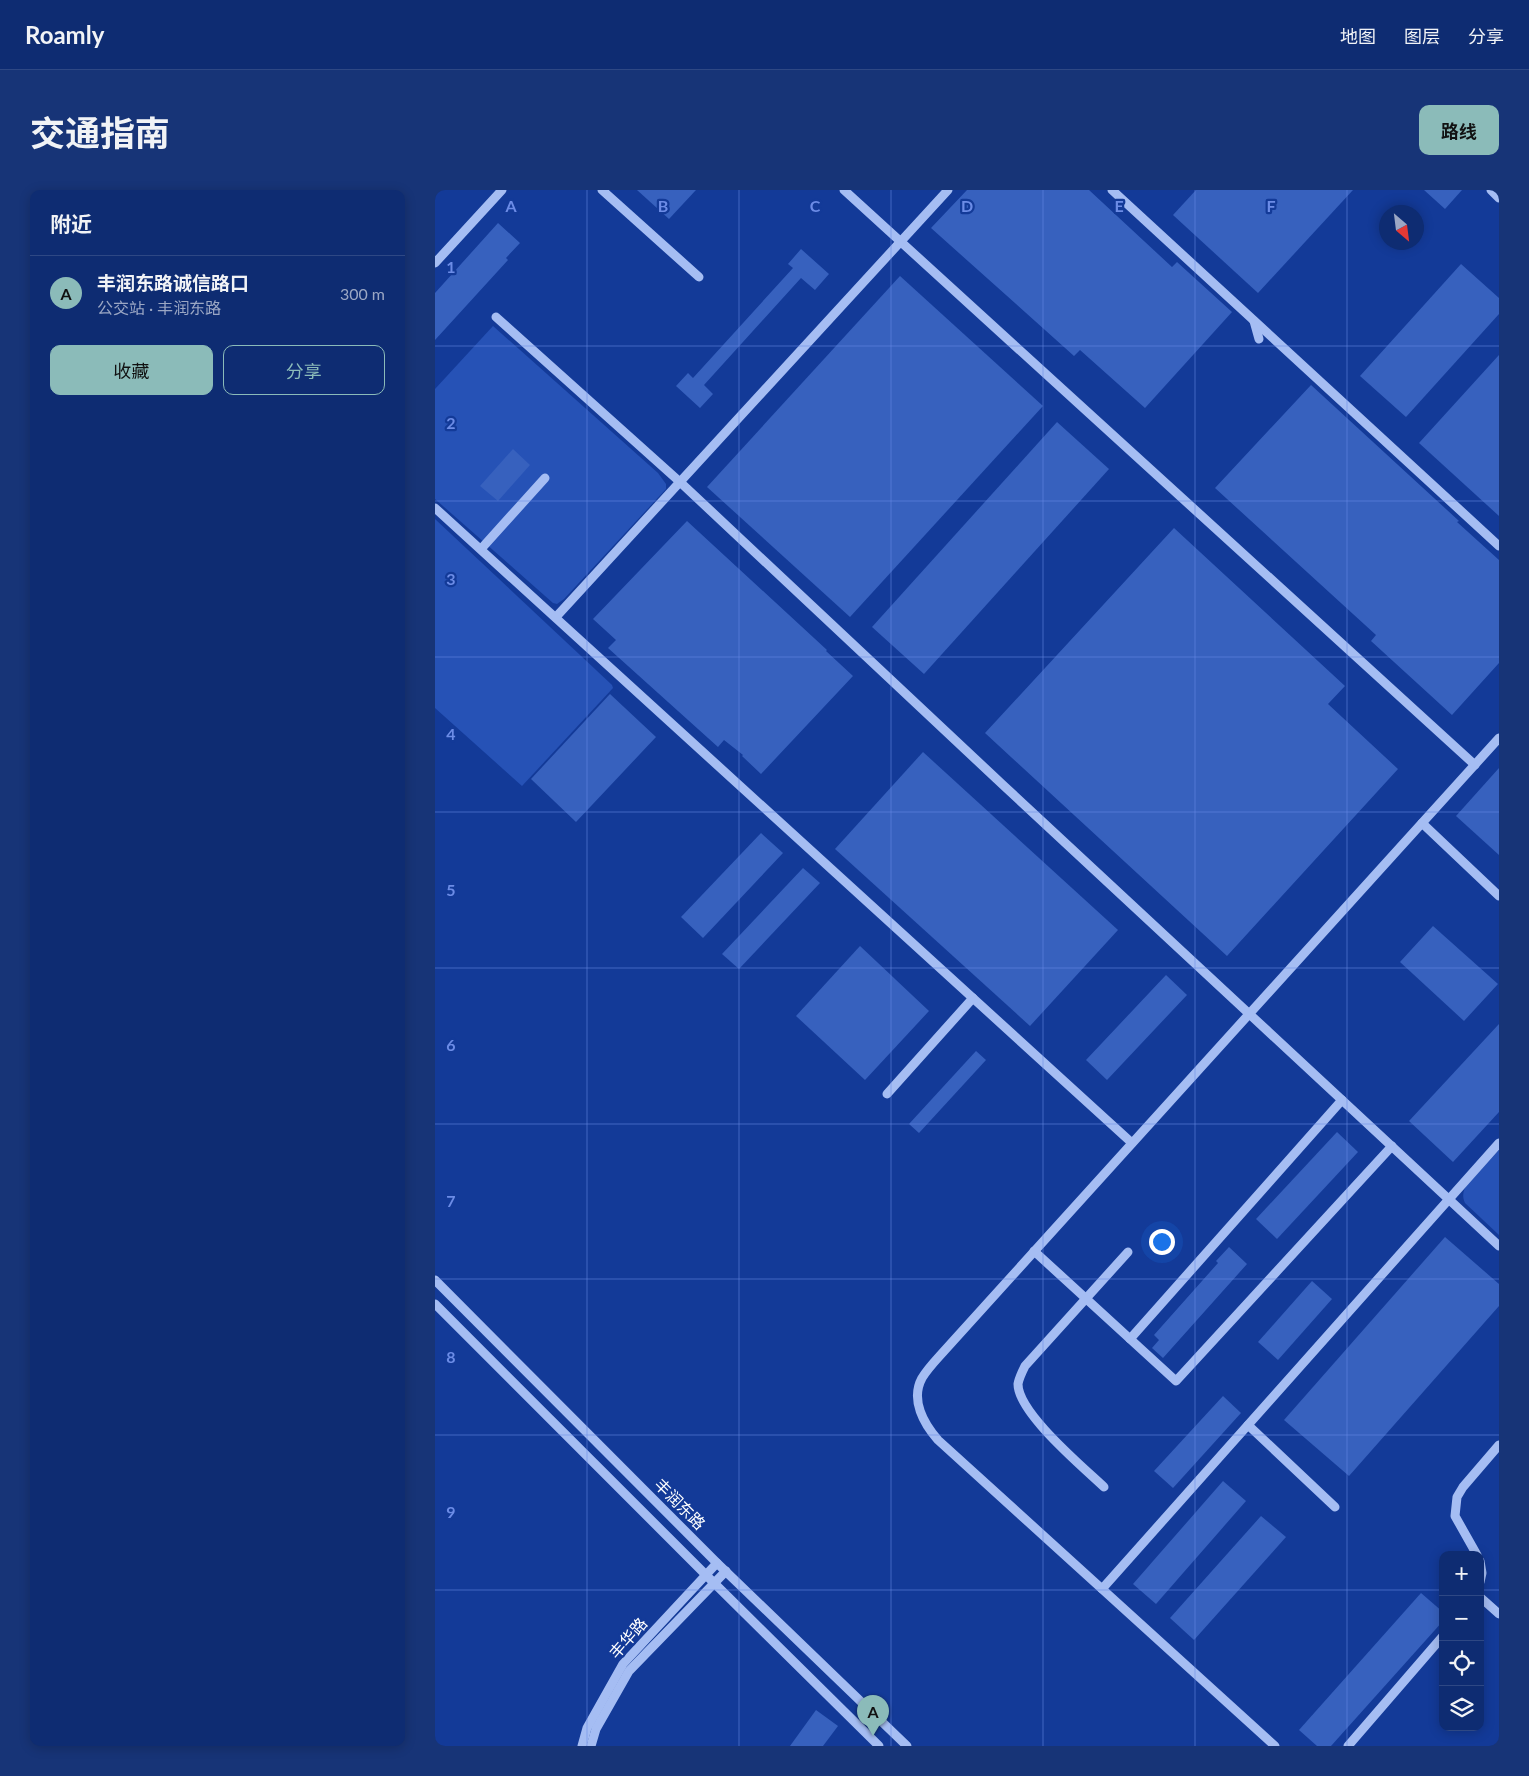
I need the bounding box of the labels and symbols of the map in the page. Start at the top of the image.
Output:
text: A [504,196,517,215]
text: B [658,196,668,215]
text: C [810,196,821,215]
text: D [961,196,973,215]
text: E [1114,196,1124,215]
text: F [1266,196,1276,215]
north arrow [1379,205,1424,250]
text: 1 [446,257,456,276]
text: 2 [446,413,456,432]
text: 3 [446,569,456,588]
text: 4 [446,724,456,743]
text: 5 [446,880,456,899]
text: 6 [446,1035,456,1054]
text: 7 [446,1191,456,1210]
your location [1149,1229,1175,1255]
text: 8 [446,1347,456,1366]
street label: 丰润东路 [651,1474,710,1533]
text: 9 [446,1502,456,1521]
street label: 丰华路 [605,1613,651,1662]
pin: A [857,1695,889,1736]

